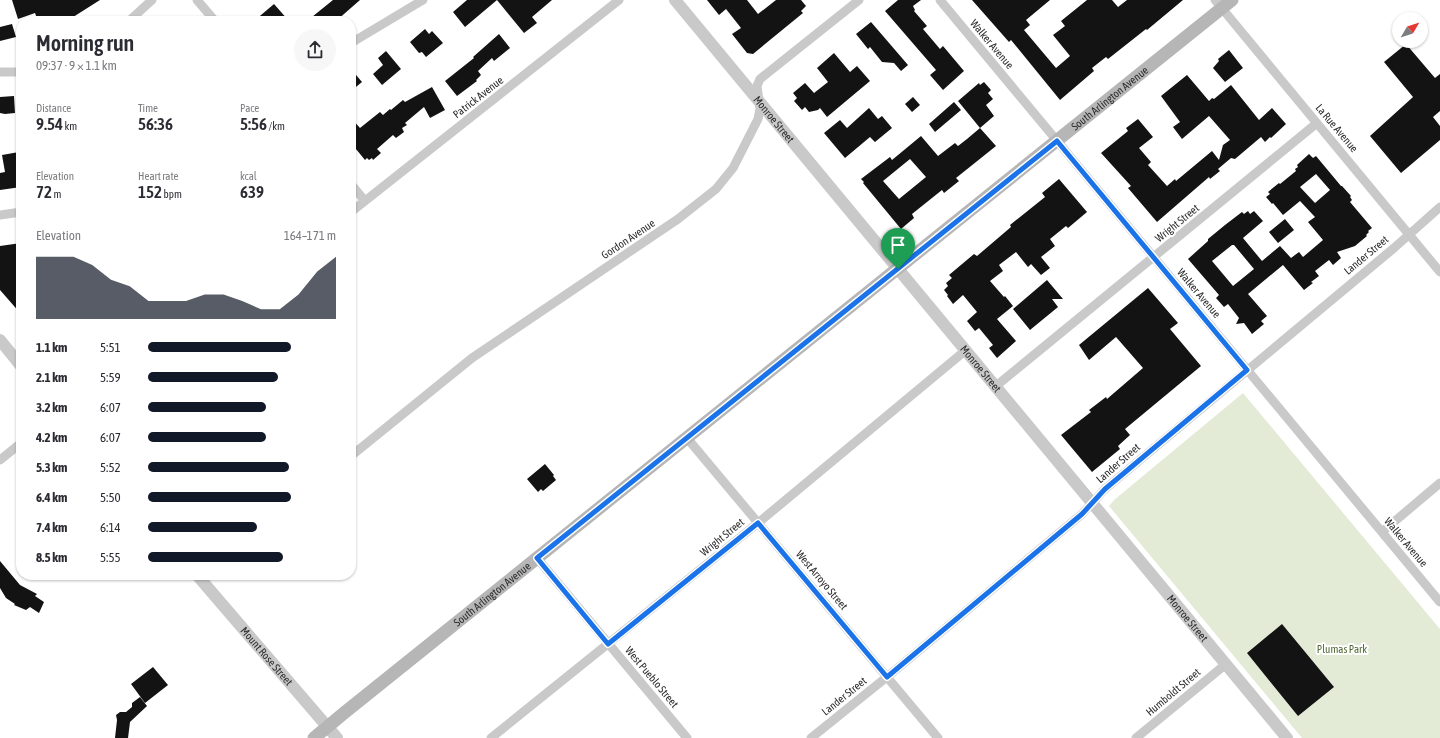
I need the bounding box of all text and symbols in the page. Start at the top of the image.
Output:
north arrow [1392,12,1428,48]
map controls [1392,12,1428,48]
street label: Walker Avenue [968,17,1016,71]
button: share [294,29,336,71]
text: Morning run [36,30,134,56]
text: 09:37 · 9 × 1.1 km [36,58,117,73]
street label: South Arlington Avenue [1069,64,1150,133]
street label: Patrick Avenue [451,74,505,120]
street label: Monroe Street [751,94,797,145]
text: Distance [36,102,71,114]
text: Time [138,102,158,114]
text: Pace [240,102,259,114]
street label: La Rue Avenue [1314,102,1360,154]
text: 9.54 [36,114,63,134]
text: 56:36 [138,114,173,134]
text: 5:56 [240,114,267,134]
text: km [63,120,77,132]
text: /km [267,120,285,132]
text: Elevation [36,170,74,182]
text: Heart rate [138,170,179,182]
text: kcal [240,170,257,182]
text: 72 [36,182,52,202]
text: 152 [138,182,162,202]
text: 639 [240,182,264,202]
text: m [52,188,61,200]
text: bpm [162,188,182,200]
street label: Wright Street [1153,202,1201,244]
street label: Gordon Avenue [599,217,657,261]
text: Elevation [36,228,81,243]
text: 164–171 m [284,228,336,243]
pin [881,228,915,269]
street label: Lander Street [1342,233,1390,277]
icon: arrive [887,234,909,256]
street label: Walker Avenue [1175,266,1223,320]
text: 1.1 km [36,340,67,355]
text: 5:51 [100,340,121,355]
street label: Monroe Street [958,343,1004,394]
text: 2.1 km [36,370,67,385]
text: 5:59 [100,370,121,385]
text: 3.2 km [36,400,67,415]
text: 6:07 [100,400,121,415]
text: 4.2 km [36,430,67,445]
text: 6:07 [100,430,121,445]
street label: Lander Street [1094,441,1142,485]
text: 5.3 km [36,460,67,475]
text: 5:52 [100,460,121,475]
text: 6.4 km [36,490,67,505]
text: 5:50 [100,490,121,505]
street label: Walker Avenue [1382,515,1430,569]
street label: Wright Street [698,516,746,558]
text: 7.4 km [36,520,67,535]
text: 6:14 [100,520,121,535]
street label: West Arroyo Street [794,548,850,612]
text: 8.5 km [36,550,67,565]
text: 5:55 [100,550,121,565]
street label: South Arlington Avenue [451,560,533,628]
street label: Monroe Street [1165,592,1210,644]
street label: Mount Rose Street [238,625,295,688]
park label: Plumas Park [1317,643,1367,655]
street label: West Pueblo Street [623,644,681,710]
street label: Humboldt Street [1144,666,1202,718]
street label: Lander Street [819,674,869,718]

